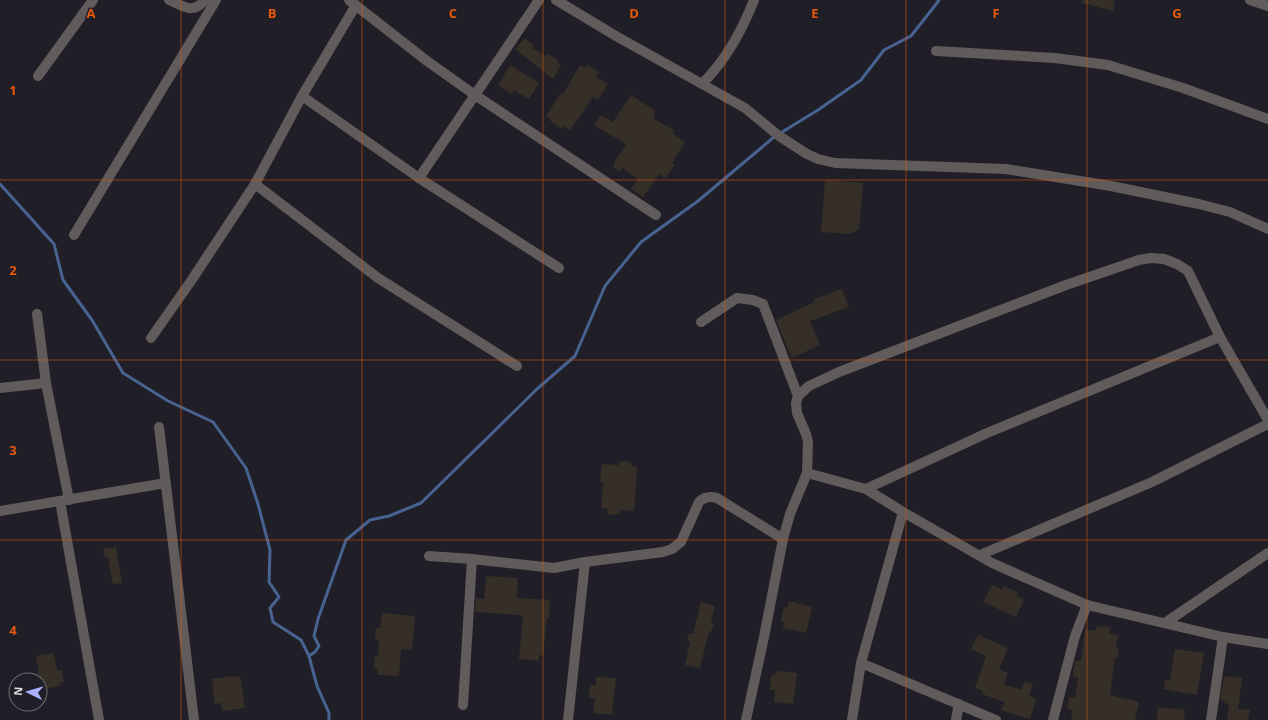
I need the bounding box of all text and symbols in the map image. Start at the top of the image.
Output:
text: A [87,4,96,22]
text: B [268,4,277,22]
text: C [449,4,457,22]
text: D [629,4,639,22]
text: E [811,4,819,22]
text: F [992,4,1000,22]
text: G [1172,4,1182,22]
text: 1 [9,81,17,99]
text: 2 [9,261,17,279]
text: 3 [9,441,17,459]
text: 4 [9,621,17,639]
north arrow [8,672,48,712]
text: N [10,686,25,696]

